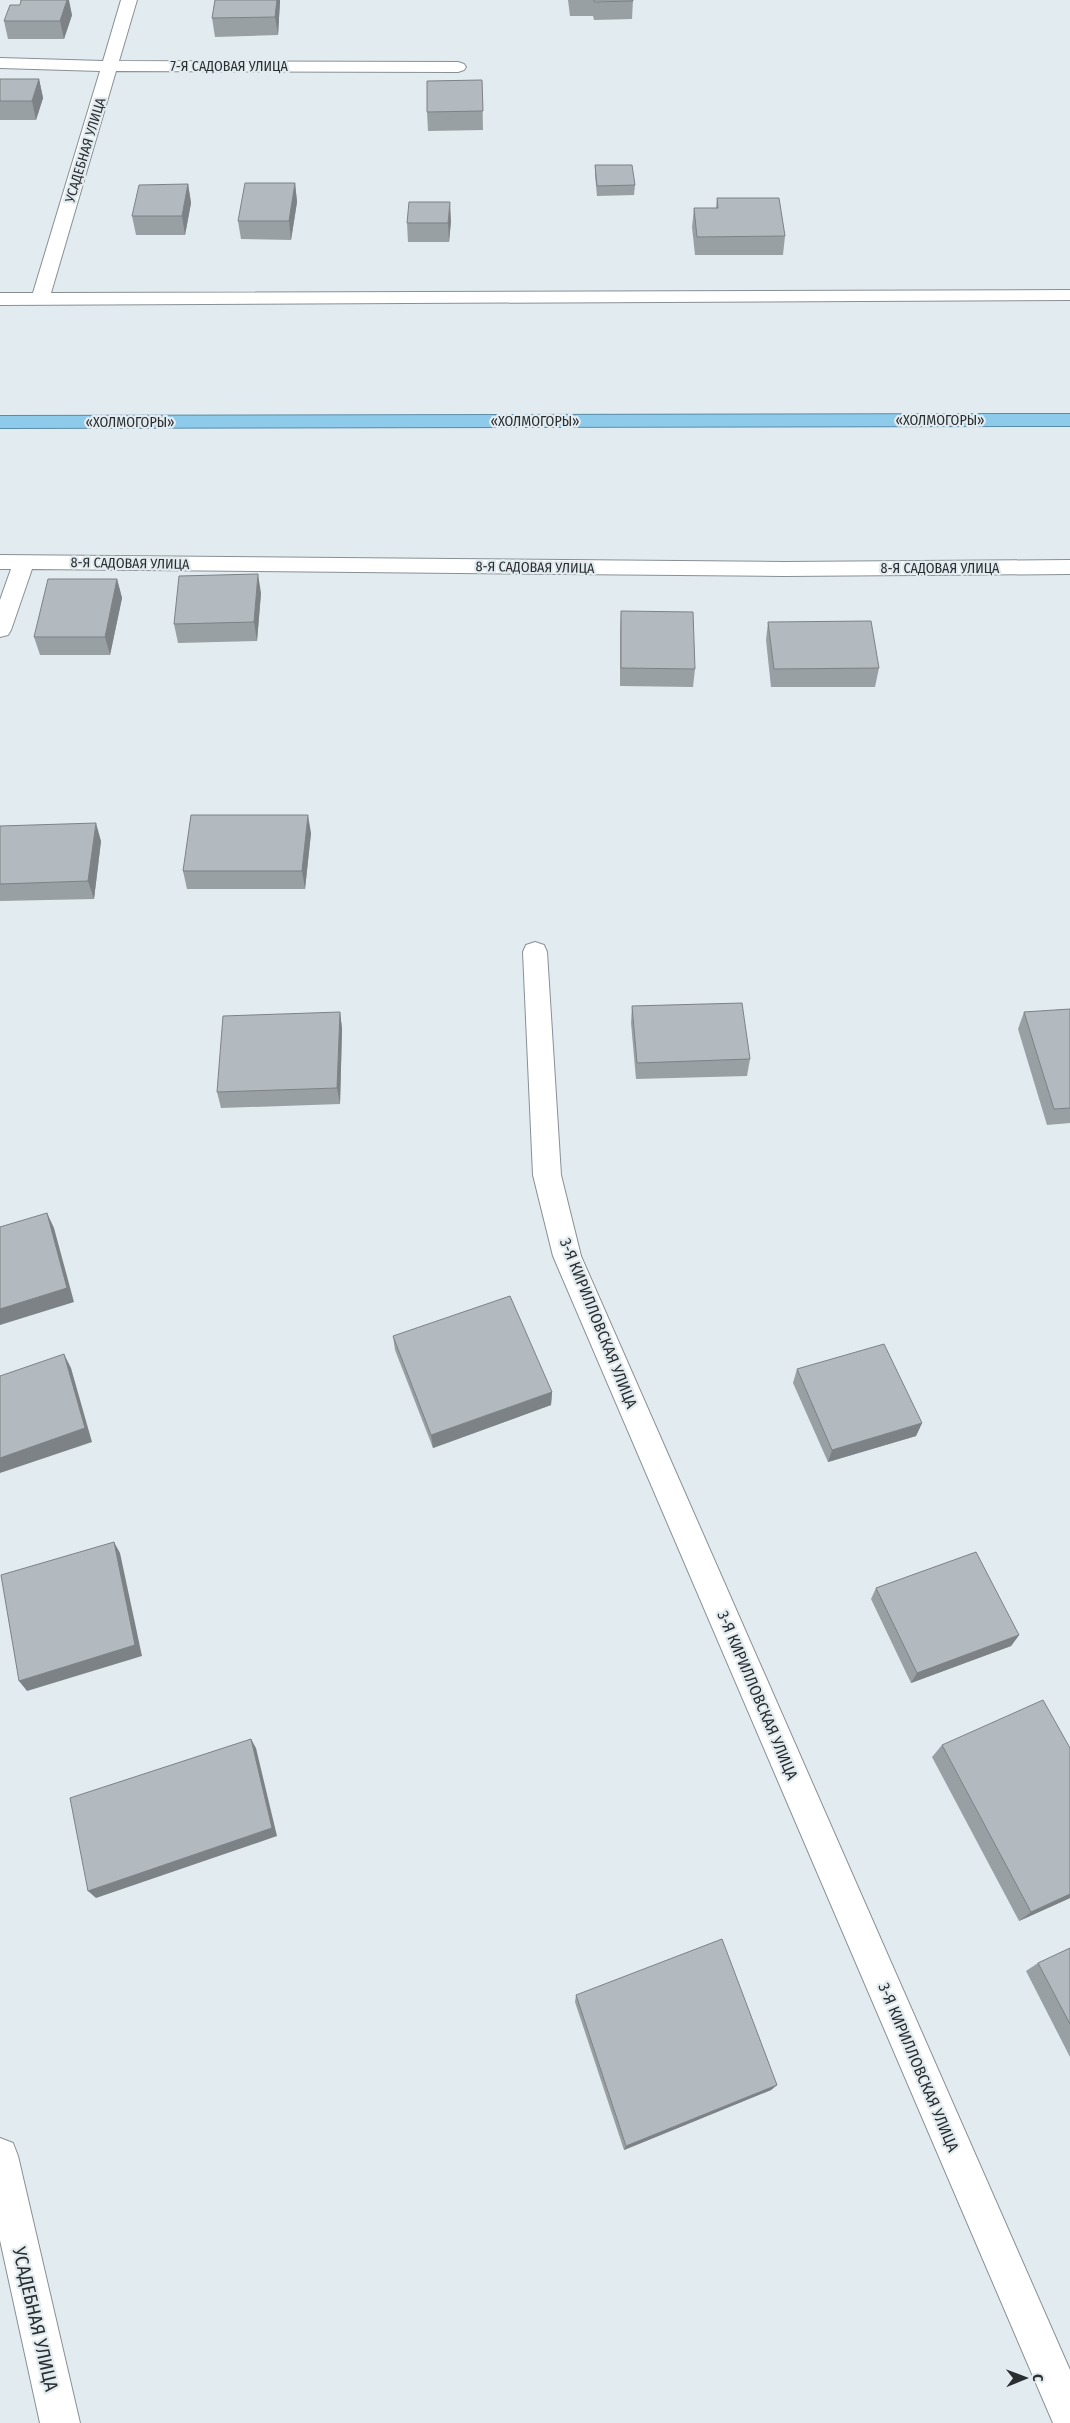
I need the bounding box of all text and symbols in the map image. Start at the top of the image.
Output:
street label: 7-Я САДОВАЯ УЛИЦА [170,58,288,75]
street label: УСАДЕБНАЯ УЛИЦА [61,95,110,206]
street label: «ХОЛМОГОРЫ» [895,412,985,429]
street label: «ХОЛМОГОРЫ» [490,413,580,430]
street label: «ХОЛМОГОРЫ» [85,414,175,431]
street label: 8-Я САДОВАЯ УЛИЦА [70,554,190,573]
street label: 8-Я САДОВАЯ УЛИЦА [475,558,595,577]
street label: 8-Я САДОВАЯ УЛИЦА [881,560,1000,577]
street label: 3-Я КИРИЛЛОВСКАЯ УЛИЦА [556,1235,642,1411]
street label: 3-Я КИРИЛЛОВСКАЯ УЛИЦА [713,1608,802,1783]
street label: 3-Я КИРИЛЛОВСКАЯ УЛИЦА [874,1980,963,2155]
street label: УСАДЕБНАЯ УЛИЦА [7,2244,63,2394]
north arrow [1000,2353,1050,2403]
text: С [1029,2374,1046,2382]

